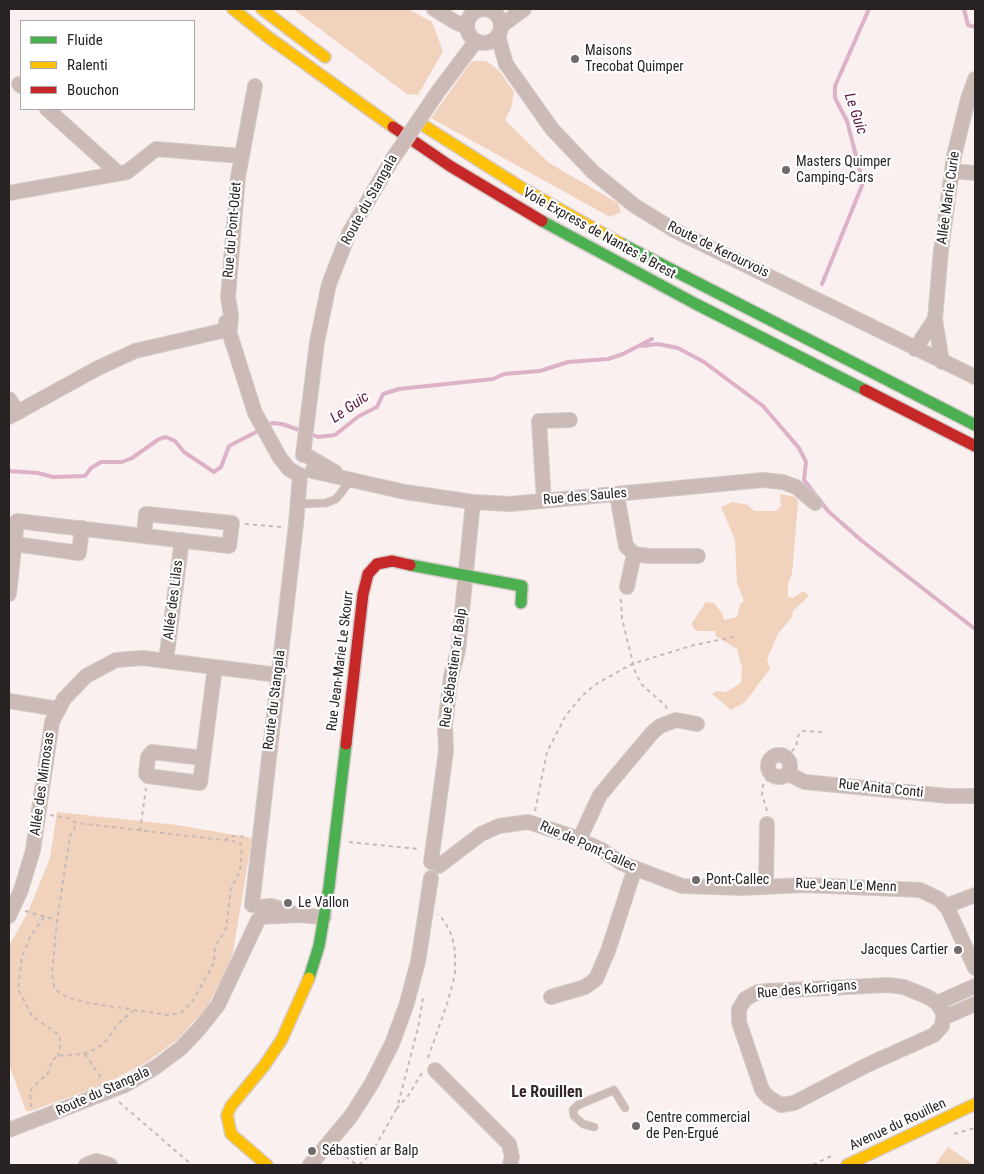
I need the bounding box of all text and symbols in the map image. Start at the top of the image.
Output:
legend [20,20,195,110]
text: Fluide [67,31,103,49]
place label: Maisons Trecobat Quimper [585,43,684,75]
marker: Maisons Trecobat Quimper [569,53,581,65]
text: Ralenti [67,56,108,74]
text: Bouchon [67,81,119,99]
water label: Le Guic [840,91,870,137]
street label: Allée Marie Curie [934,150,964,246]
street label: Route du Stangala [338,152,402,248]
place label: Masters Quimper Camping-Cars [796,154,891,186]
marker: Masters Quimper Camping-Cars [780,164,792,176]
street label: Rue du Pont-Odet [220,181,246,279]
street label: Voie Express de Nantes à Brest [520,185,678,283]
street label: Route de Kerourvois [665,218,771,282]
water label: Le Guic [327,388,373,428]
street label: Rue des Saules [542,485,628,509]
street label: Allée des Lilas [161,559,187,641]
street label: Rue Jean-Marie Le Skourr [324,590,358,732]
street label: Rue Sébastien ar Balp [437,607,471,729]
street label: Route du Stangala [261,649,289,751]
street label: Allée des Mimosas [27,731,59,837]
street label: Rue Anita Conti [838,776,924,802]
street label: Rue de Pont-Callec [537,818,639,876]
place label: Pont-Callec [706,872,769,888]
marker: Pont-Callec [690,874,702,886]
street label: Rue Jean Le Menn [795,876,897,896]
place label: Le Vallon [298,895,349,911]
marker: Le Vallon [282,897,294,909]
place label: Jacques Cartier [861,942,948,958]
marker: Jacques Cartier [952,944,964,956]
street label: Rue des Korrigans [756,977,858,1003]
street label: Route du Stangala [54,1064,152,1120]
district label: Le Rouillen [511,1083,583,1103]
street label: Avenue du Rouillen [847,1095,949,1155]
place label: Centre commercial de Pen-Ergué [646,1110,750,1142]
marker: Centre commercial de Pen-Ergué [630,1120,642,1132]
place label: Sébastien ar Balp [322,1143,418,1159]
marker: Sébastien ar Balp [306,1145,318,1157]

